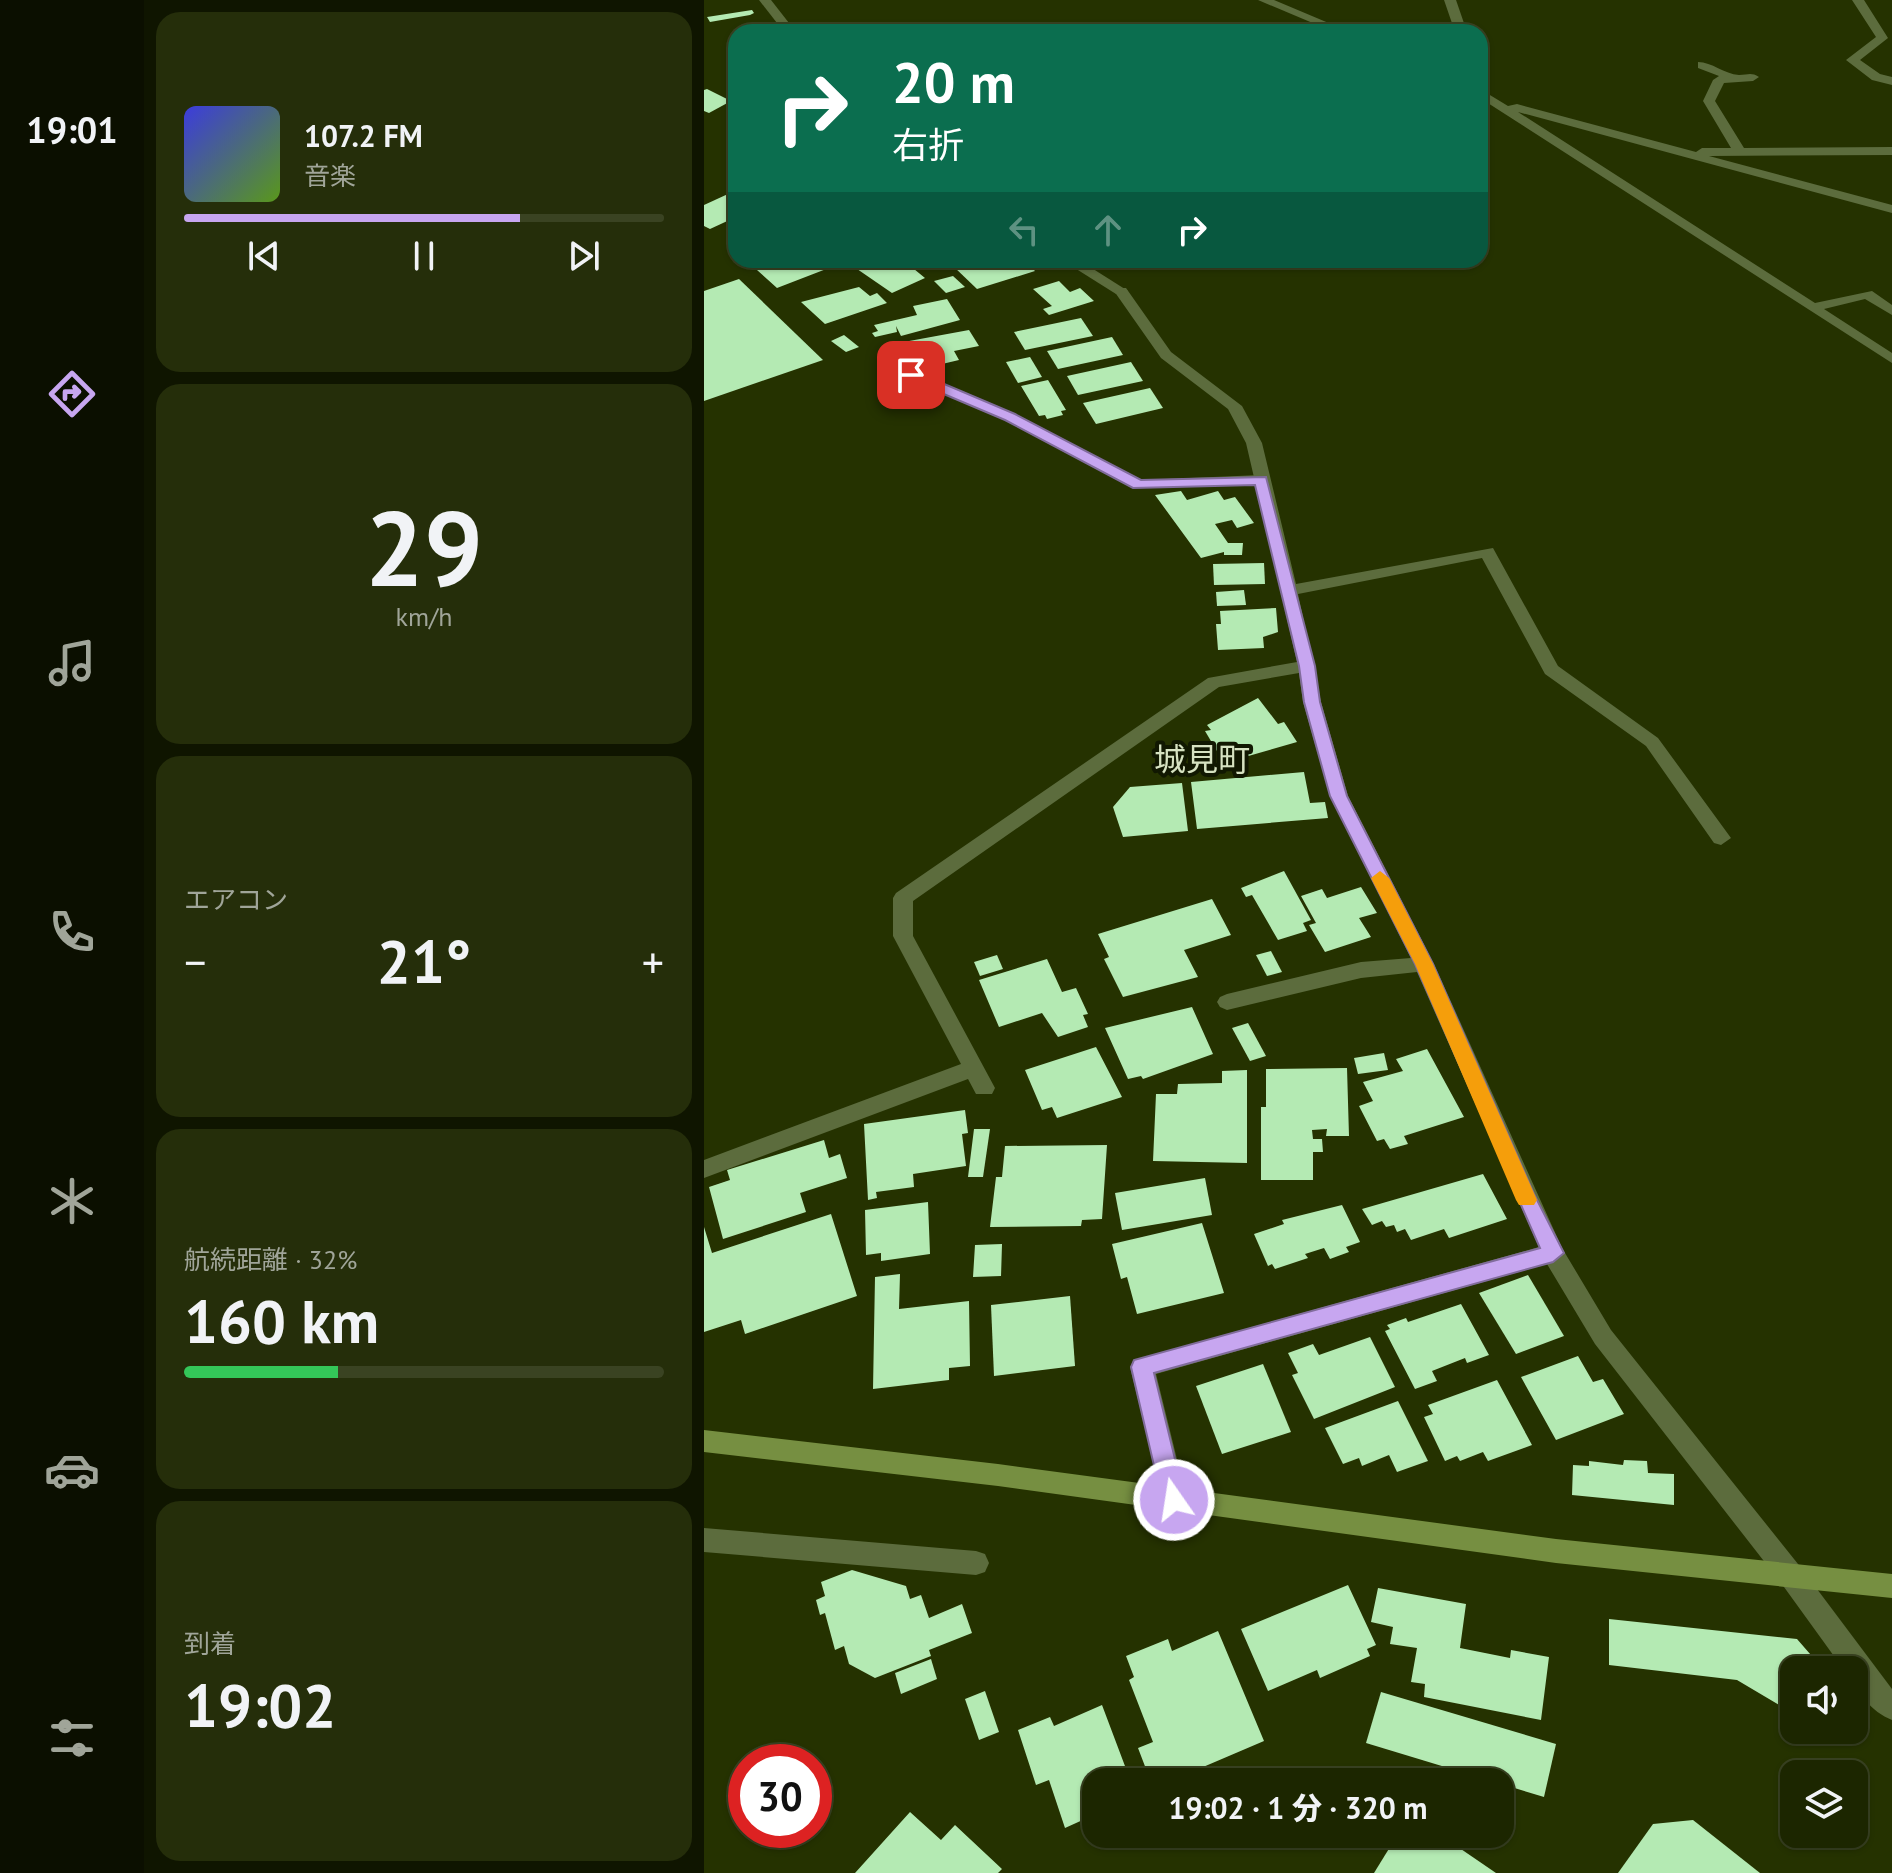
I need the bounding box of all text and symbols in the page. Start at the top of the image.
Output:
text: 20 m [892,46,1015,118]
icon: right [760,56,864,160]
text: 19:01 [26,106,118,153]
text: 107.2 FM [304,116,423,155]
text: 右折 [892,121,964,168]
text: 音楽 [304,159,356,192]
icon: left [1002,208,1046,252]
icon: ahead [1086,208,1130,252]
icon: right [1170,208,1214,252]
icon: previous [242,234,286,278]
icon: pause [402,234,446,278]
icon: next [562,234,606,278]
pin [877,341,945,409]
icon: arrive [889,353,933,397]
icon: directions [44,366,100,422]
text: 29 [365,480,483,615]
text: km/h [396,600,453,633]
icon: music [44,635,100,691]
district label: 城見町 [1154,738,1250,780]
text: エアコン [184,883,288,916]
icon: phone [44,904,100,960]
text: 21° [377,922,471,1000]
text: − [184,933,206,990]
text: + [642,933,664,990]
icon: climate [44,1173,100,1229]
text: 航続距離 · 32% [184,1243,357,1276]
text: 160 km [184,1282,379,1360]
icon: car [44,1442,100,1498]
position arrow [1132,1458,1216,1542]
text: 到着 [184,1627,236,1660]
map controls [1780,1656,1868,1848]
button: sound [1780,1656,1868,1744]
text: 19:02 [184,1666,336,1744]
icon: filters [44,1710,100,1766]
speed limit sign: 30 [728,1744,832,1848]
button: layers [1780,1760,1868,1848]
text: 19:02 · 1 分 · 320 m [1168,1788,1428,1827]

